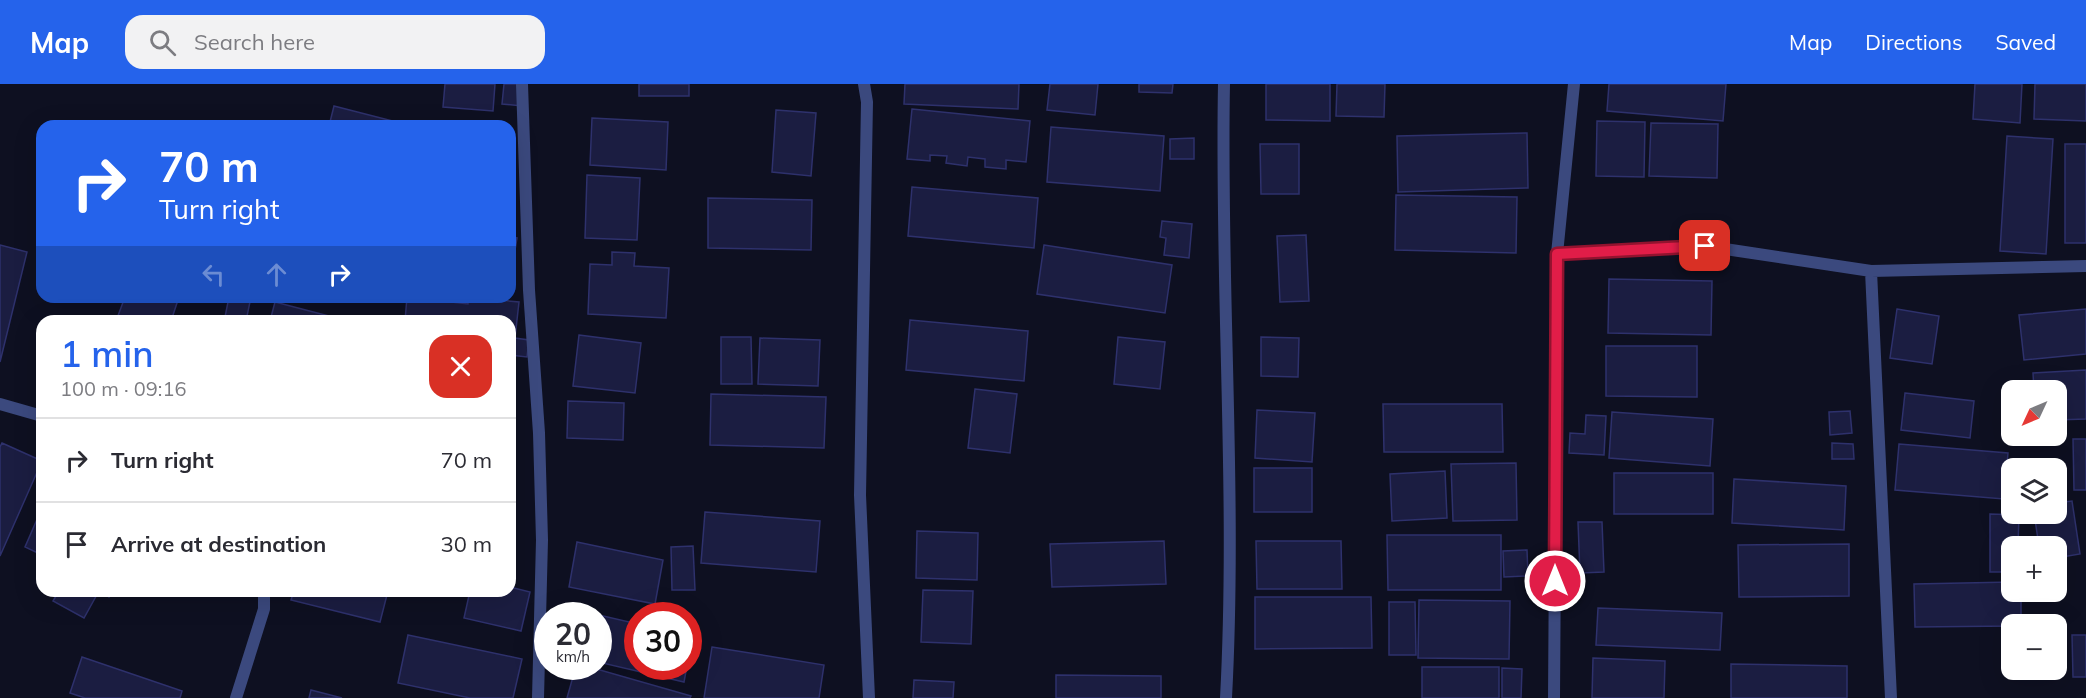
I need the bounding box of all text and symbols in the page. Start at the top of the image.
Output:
search box [125,15,545,69]
text: Map [30,25,89,60]
icon: search [146,26,179,59]
text: Search here [194,28,315,56]
text: Map [1789,29,1832,55]
text: Directions [1865,29,1962,55]
text: Saved [1995,29,2056,55]
text: 70 m [159,140,259,193]
icon: right [60,144,138,222]
text: Turn right [159,192,279,226]
pin [1679,220,1730,271]
icon: arrive [1688,229,1721,262]
icon: left [197,258,230,291]
icon: ahead [260,258,293,291]
icon: right [323,258,356,291]
text: 1 min [60,331,154,376]
button: close [429,335,492,398]
text: 100 m · 09:16 [60,376,186,401]
north arrow [2001,380,2067,446]
map controls [2001,380,2067,680]
icon: right [60,444,93,477]
text: Turn right [111,446,214,474]
text: 70 m [441,446,492,474]
button: layers [2001,458,2067,524]
icon: arrive [60,528,93,561]
text: Arrive at destination [111,530,326,558]
text: 30 m [441,530,492,558]
button: + [2001,536,2067,602]
position arrow [1523,549,1587,613]
speed limit sign: 30 [624,602,702,680]
button: − [2001,614,2067,680]
text: 20 [555,615,591,653]
text: km/h [556,647,590,666]

